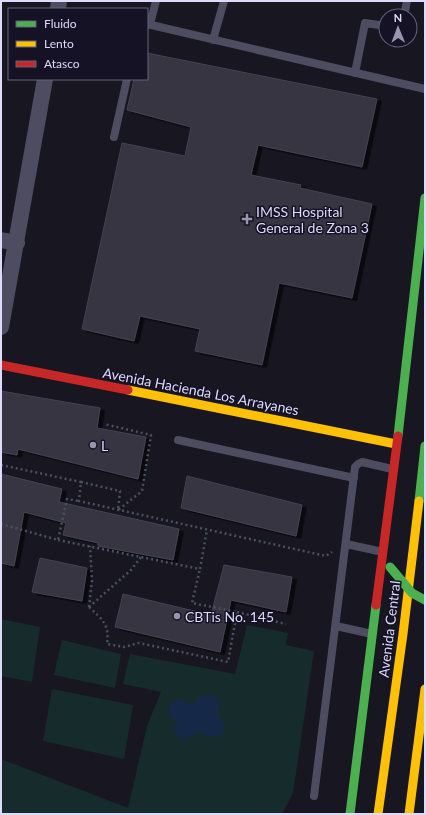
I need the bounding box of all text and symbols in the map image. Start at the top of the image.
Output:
legend [8,8,148,80]
north arrow [378,8,418,48]
text: N [393,11,402,24]
text: Fluido [44,16,77,31]
text: Lento [44,36,74,51]
text: Atasco [44,56,80,71]
place label: IMSS Hospital General de Zona 3 [256,203,369,236]
marker: IMSS Hospital General de Zona 3 [241,213,253,225]
street label: Avenida Hacienda Los Arrayanes [102,364,300,418]
place label: L [101,437,108,454]
marker: L [88,440,98,450]
street label: Avenida Central [375,580,403,678]
place label: CBTis No. 145 [185,608,274,625]
marker: CBTis No. 145 [172,611,182,621]

